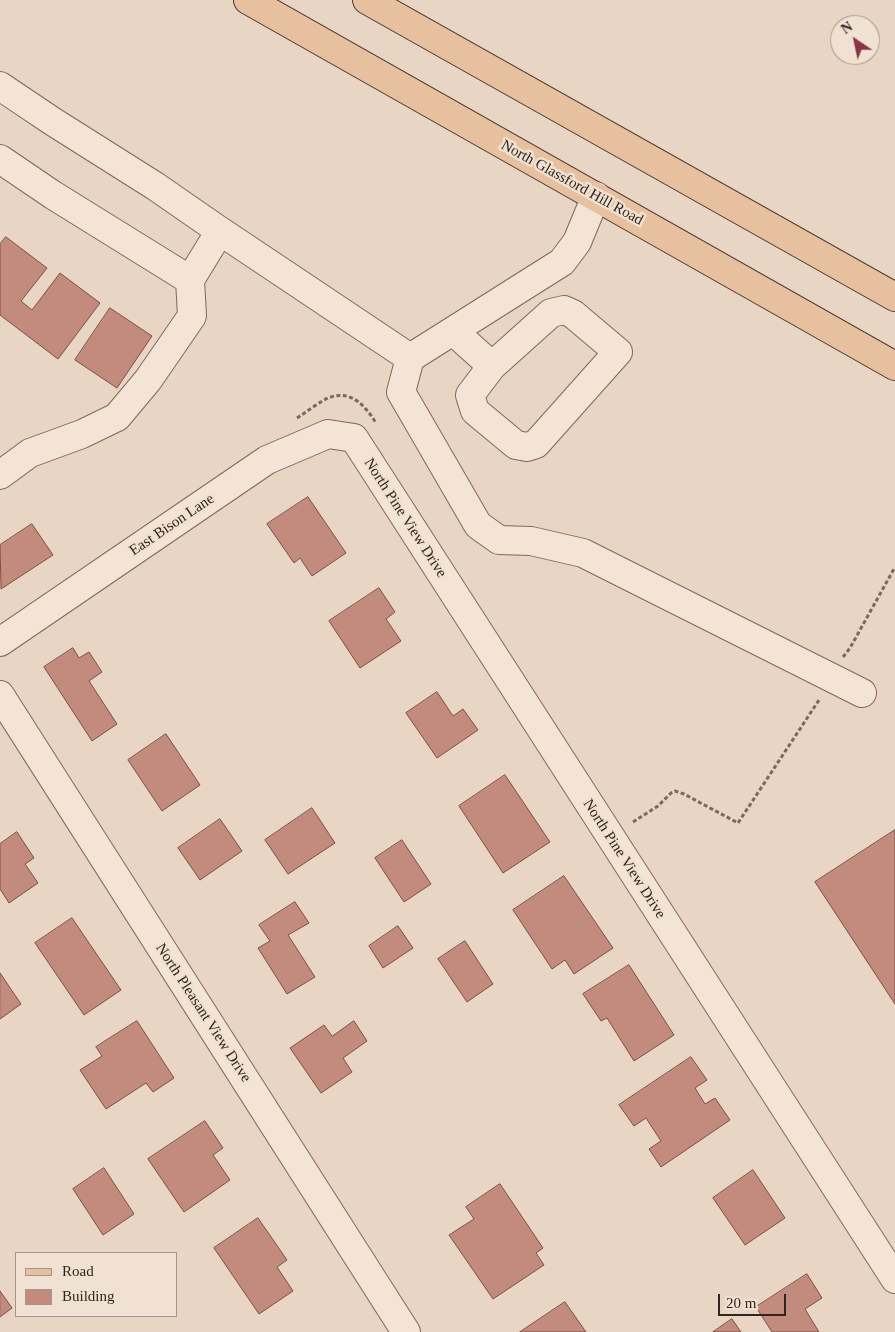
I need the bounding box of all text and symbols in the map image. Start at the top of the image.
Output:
north arrow [830,15,880,65]
text: N [839,19,855,37]
street label: North Glassford Hill Road [498,136,646,230]
street label: North Pine View Drive [360,455,450,581]
street label: East Bison Lane [126,490,218,560]
street label: North Pine View Drive [579,796,669,922]
street label: North Pleasant View Drive [151,940,255,1086]
legend [15,1252,178,1317]
text: Road [62,1263,94,1279]
scale bar [720,1284,788,1316]
text: Building [62,1288,115,1304]
text: 20 m [726,1295,756,1311]

